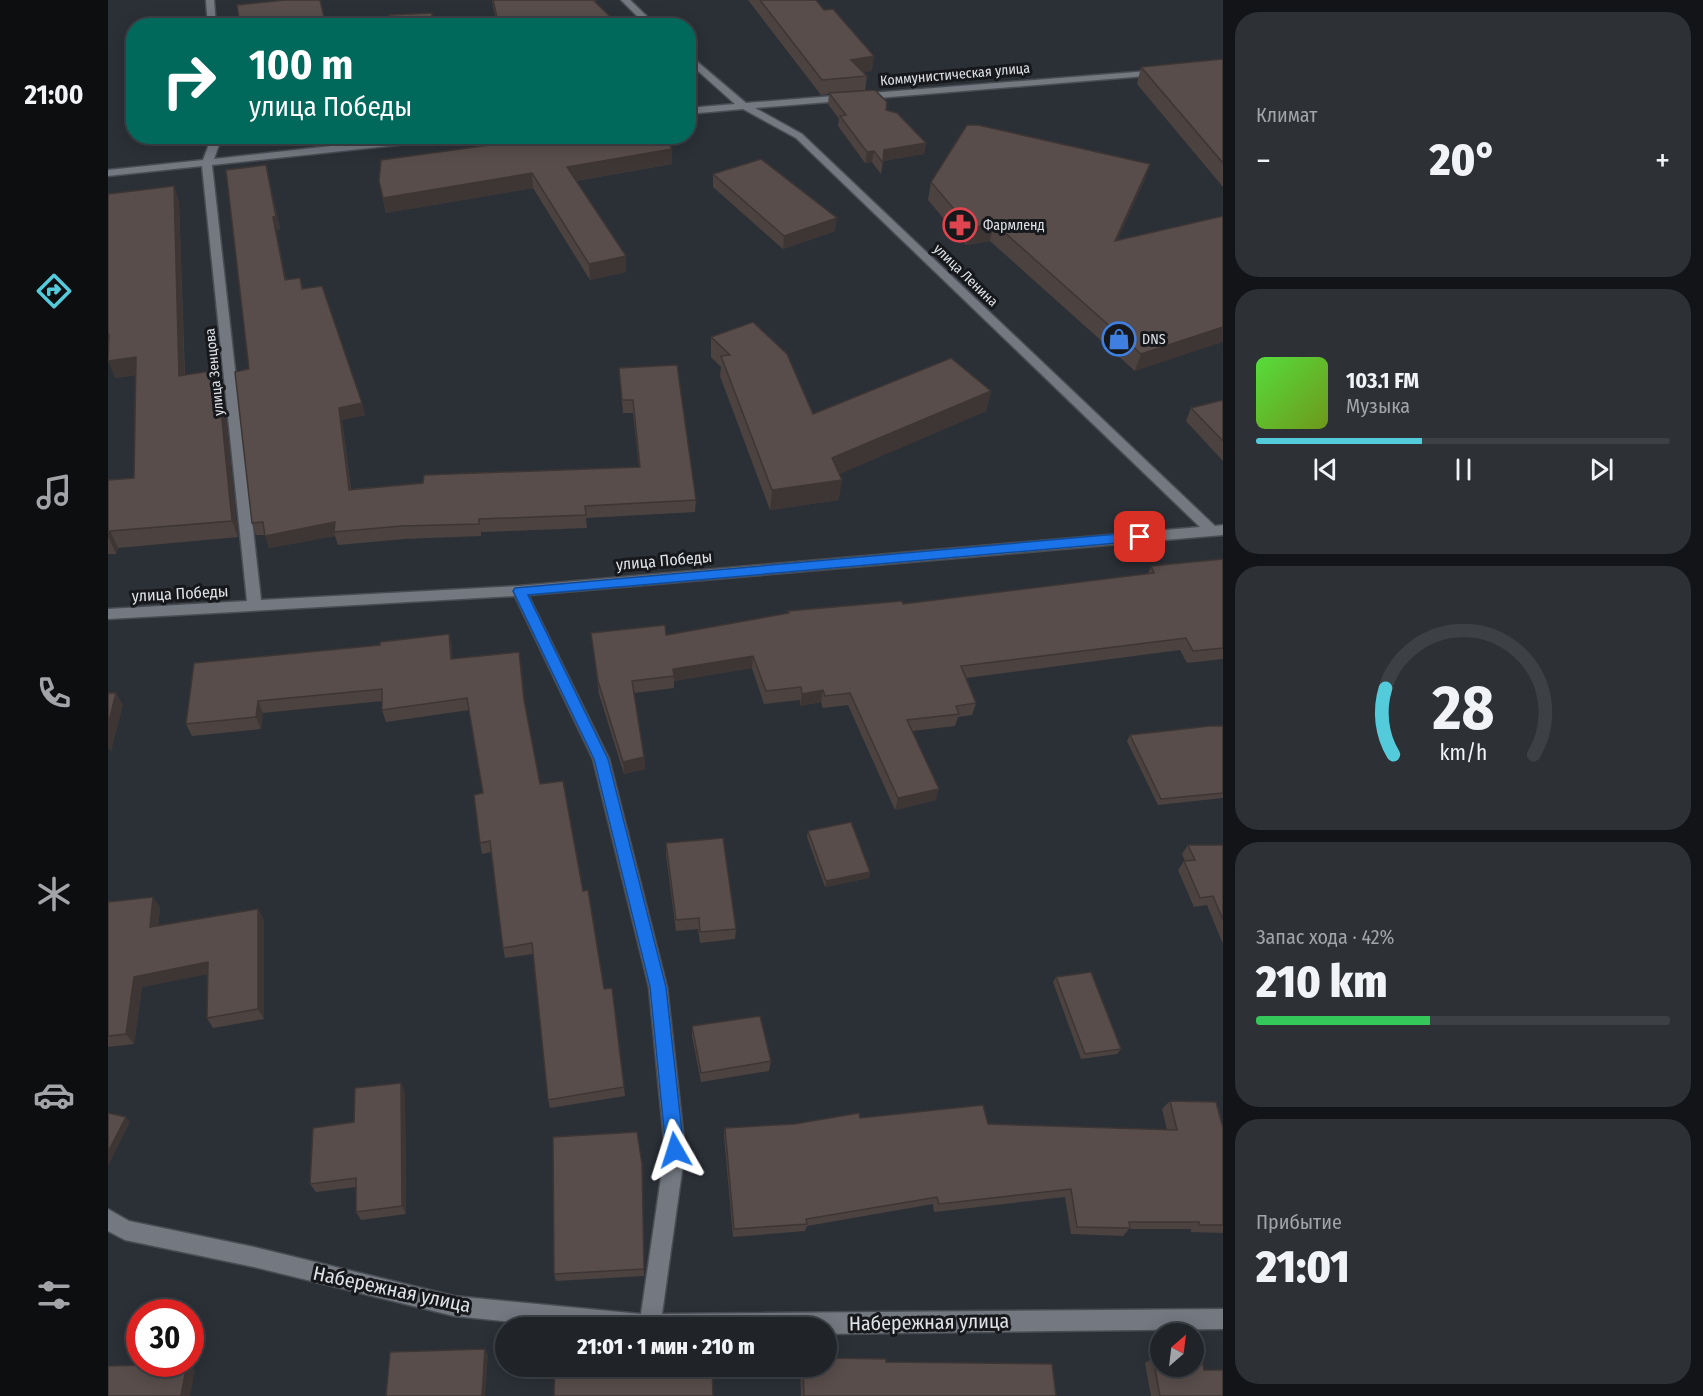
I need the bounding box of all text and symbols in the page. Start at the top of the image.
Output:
text: 100 m [249,40,353,90]
icon: right [150,42,228,120]
street label: Коммунистическая улица [879,59,1031,90]
text: 21:00 [24,79,84,111]
text: улица Победы [249,91,412,123]
text: Климат [1256,103,1317,127]
text: 20° [1429,133,1496,187]
text: − [1256,141,1271,181]
text: + [1655,141,1670,181]
pharmacy icon: Фармленд [942,207,978,243]
place label: Фармленд [983,217,1045,234]
street label: улица Ленина [930,240,1001,310]
icon: directions [33,270,75,312]
shop icon: DNS [1101,321,1137,357]
street label: улица Зенцова [201,327,228,416]
place label: DNS [1142,331,1166,348]
text: 103.1 FM [1346,367,1419,394]
text: Музыка [1346,394,1410,418]
icon: previous [1309,453,1342,486]
icon: pause [1447,453,1480,486]
icon: next [1585,453,1618,486]
icon: music [33,471,75,513]
pin [1114,511,1165,562]
icon: arrive [1123,520,1156,553]
street label: улица Победы [615,547,713,574]
street label: улица Победы [131,581,229,606]
text: 28 [1431,671,1494,746]
icon: phone [33,672,75,714]
text: km/h [1439,740,1487,766]
icon: climate [33,873,75,915]
text: Запас хода · 42% [1256,925,1395,949]
text: 210 km [1256,955,1388,1009]
icon: car [33,1074,75,1116]
position arrow [643,1118,707,1182]
text: Прибытие [1256,1210,1342,1234]
text: 21:01 [1256,1240,1350,1294]
street label: Набережная улица [311,1261,473,1317]
icon: filters [33,1274,75,1316]
speed limit sign: 30 [126,1299,204,1377]
street label: Набережная улица [849,1309,1009,1335]
north arrow [1150,1323,1204,1377]
map controls [1150,1323,1204,1377]
text: 21:01 · 1 мин · 210 m [577,1333,755,1360]

